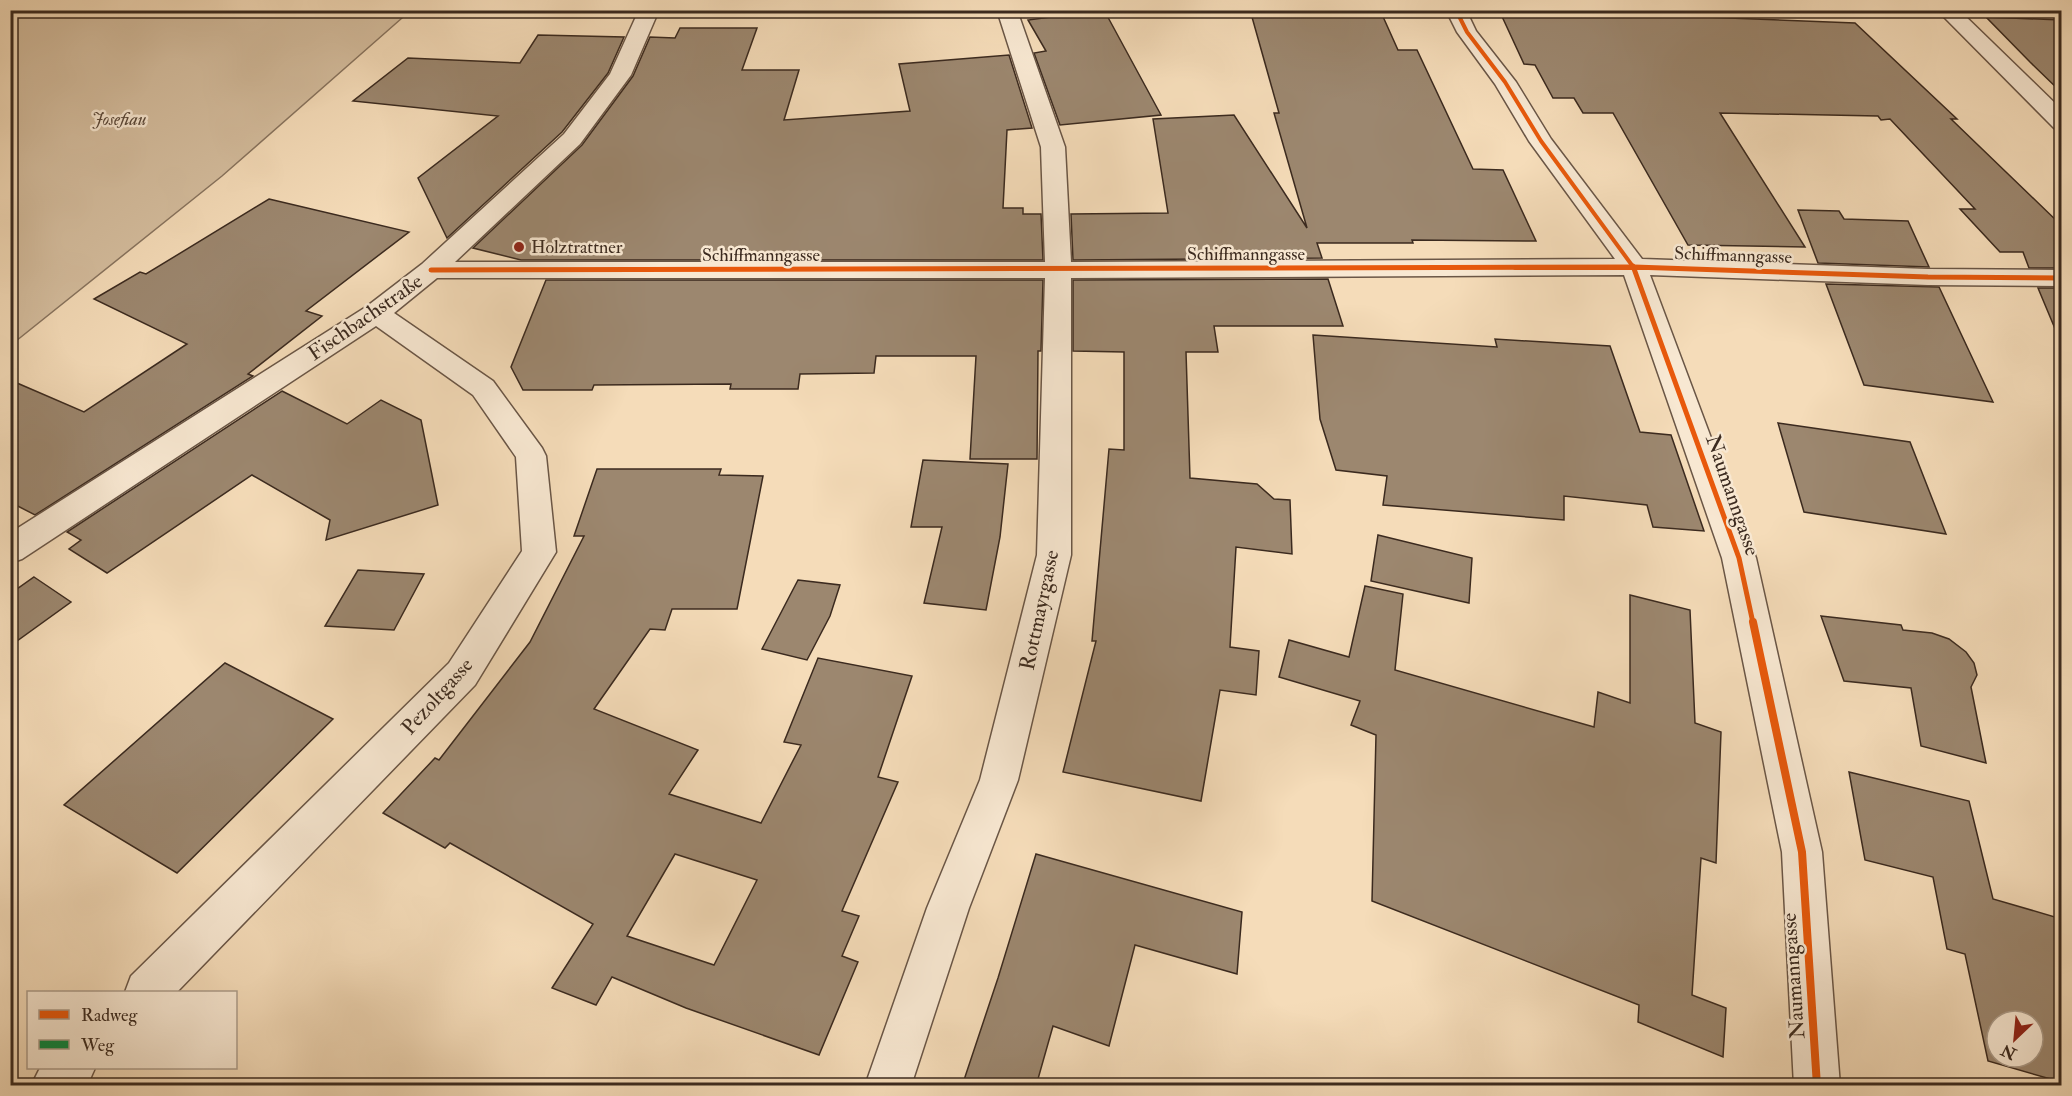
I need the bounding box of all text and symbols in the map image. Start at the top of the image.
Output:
park label: Josefiau [92,108,147,131]
place label: Holztrattner [531,236,623,259]
marker: Holztrattner [512,240,526,254]
street label: Schiffmanngasse [1674,242,1793,269]
street label: Schiffmanngasse [1187,243,1305,266]
street label: Schiffmanngasse [702,244,820,267]
street label: Fischbachstraße [303,268,428,367]
street label: Naumanngasse [1699,431,1766,560]
street label: Rottmayrgasse [1014,547,1065,673]
street label: Pezoltgasse [396,652,479,741]
street label: Naumanngasse [1776,912,1811,1040]
legend [27,991,237,1069]
text: Radweg [81,1004,139,1027]
north arrow [1985,1009,2045,1069]
text: Weg [80,1034,115,1057]
text: N [1997,1039,2021,1064]

